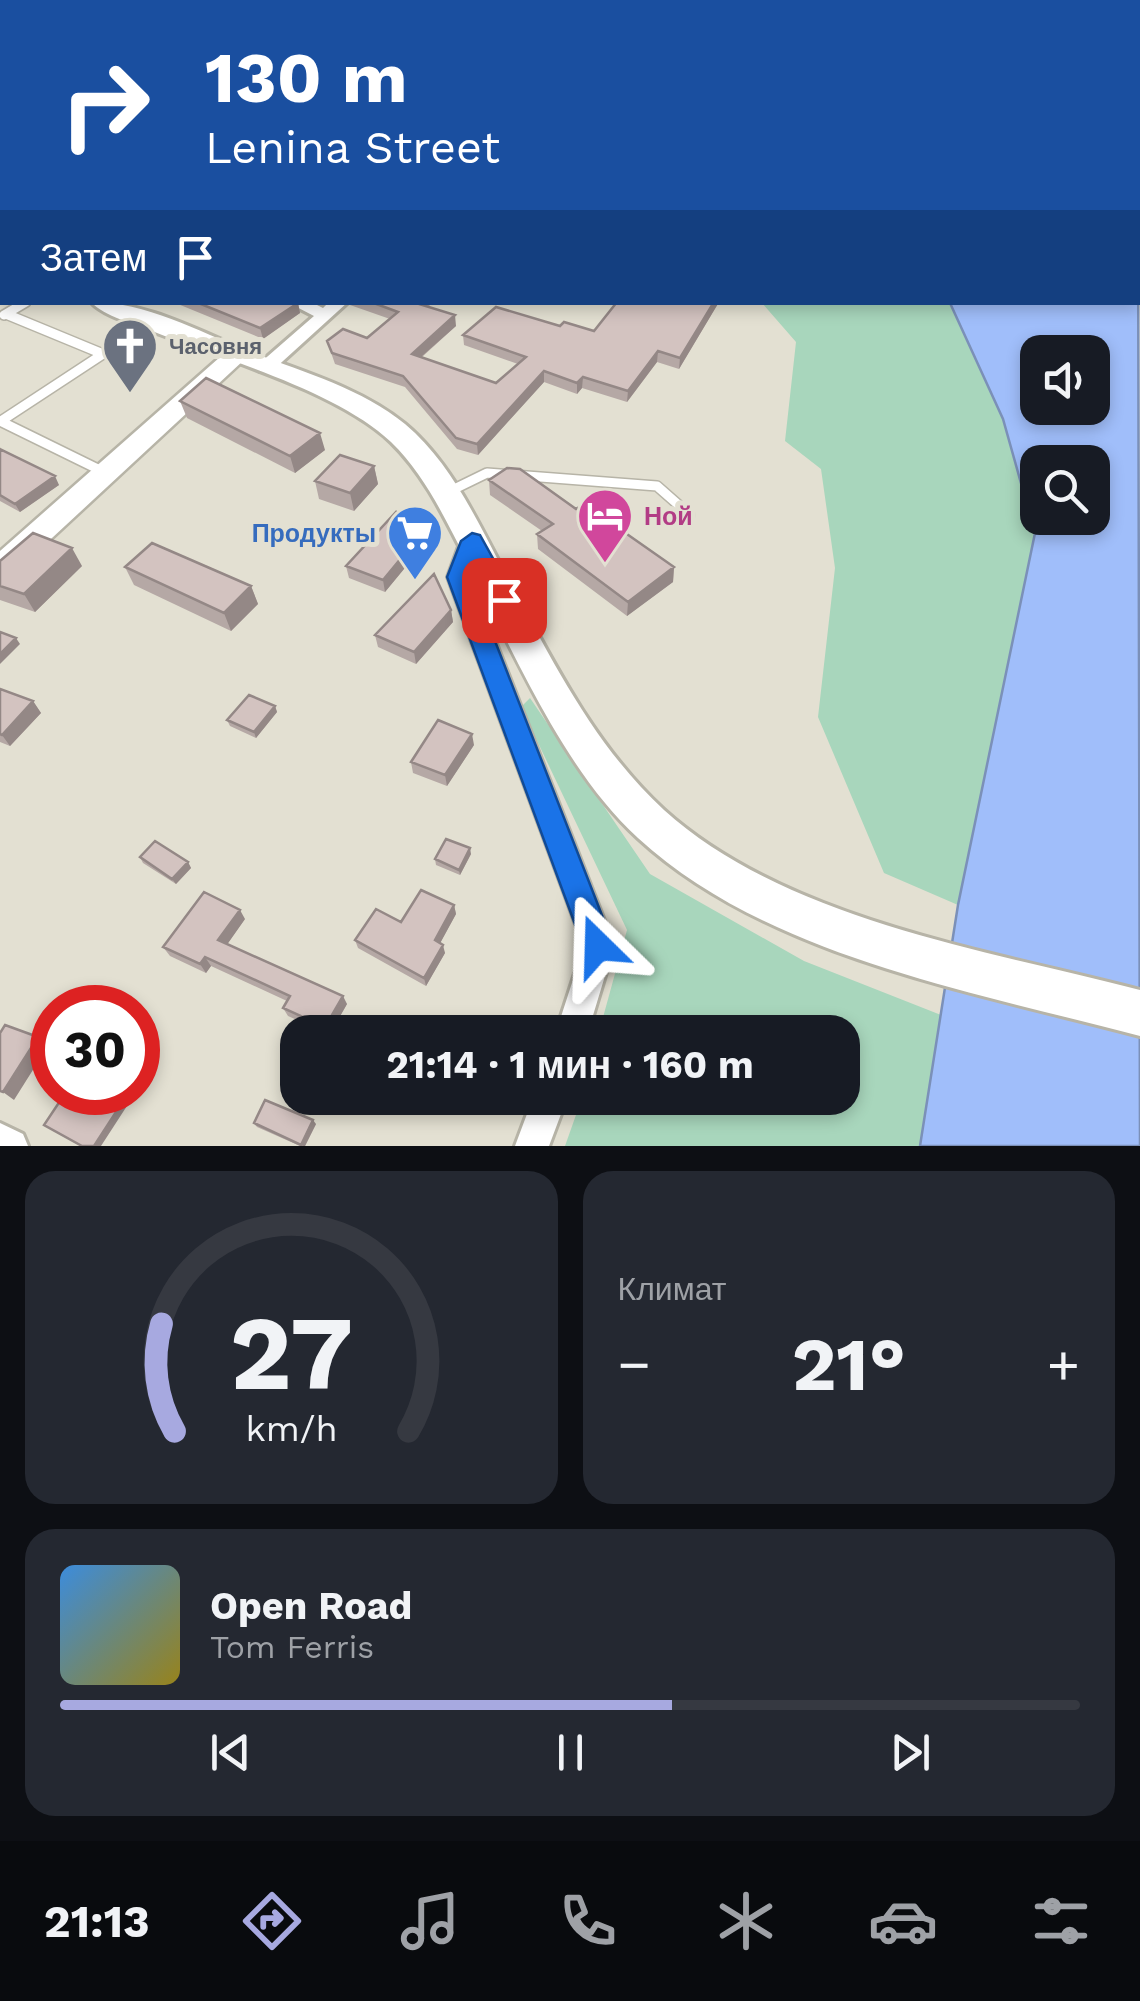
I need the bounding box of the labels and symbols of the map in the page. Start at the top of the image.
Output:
church icon: Часовня [100,316,160,395]
place label: Часовня [169,334,262,359]
hotel icon: Ной [575,486,635,565]
place label: Ной [644,502,693,531]
supermarket icon: Продукты [385,503,445,582]
place label: Продукты [252,519,376,548]
pin [462,558,547,643]
position arrow [546,894,650,998]
speed limit sign: 30 [30,985,160,1115]

